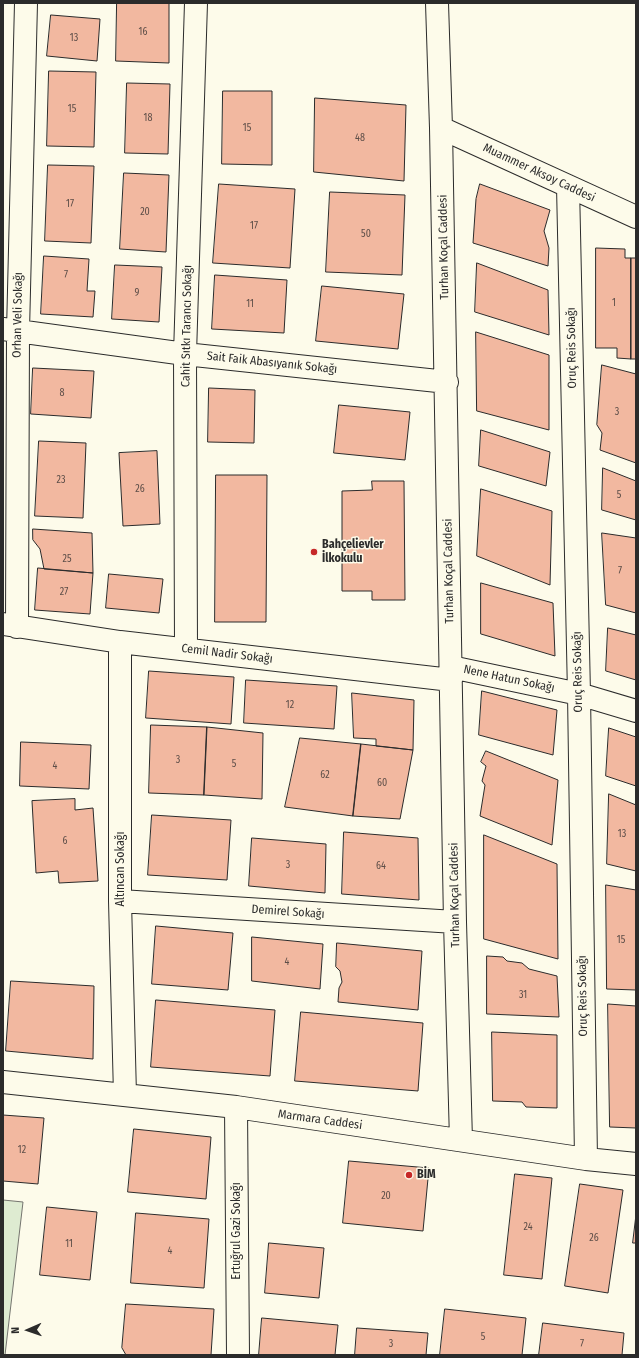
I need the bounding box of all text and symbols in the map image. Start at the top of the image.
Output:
house number: 16 [139,26,147,38]
house number: 13 [70,32,78,44]
house number: 15 [68,103,76,115]
house number: 18 [144,112,152,124]
house number: 15 [243,122,251,134]
house number: 48 [355,132,365,144]
street label: Muammer Aksoy Caddesi [481,141,597,205]
street label: Turhan Koçal Caddesi [436,194,452,300]
house number: 17 [66,198,74,210]
house number: 20 [140,206,150,218]
house number: 17 [250,220,258,232]
house number: 50 [361,228,371,240]
street label: Cahit Sıtkı Tarancı Sokağı [179,265,195,387]
house number: 7 [64,269,68,281]
street label: Orhan Veli Sokağı [10,272,26,358]
house number: 9 [135,287,139,299]
house number: 1 [612,297,616,309]
house number: 11 [246,298,254,310]
street label: Oruç Reis Sokağı [564,307,580,389]
street label: Sait Faik Abasıyanık Sokağı [206,349,338,377]
house number: 8 [60,387,64,399]
house number: 3 [615,406,619,418]
house number: 23 [57,474,65,486]
house number: 26 [135,483,145,495]
house number: 5 [617,489,621,501]
street label: Turhan Koçal Caddesi [441,518,457,624]
place label: Bahçelievler İlkokulu [322,538,384,566]
marker: Bahçelievler İlkokulu [309,547,319,557]
house number: 25 [63,553,71,565]
house number: 7 [618,565,622,577]
house number: 27 [60,586,68,598]
street label: Oruç Reis Sokağı [570,631,586,713]
street label: Cemil Nadir Sokağı [181,641,273,667]
street label: Nene Hatun Sokağı [462,662,556,696]
house number: 12 [286,699,294,711]
house number: 3 [176,754,180,766]
house number: 5 [232,758,236,770]
house number: 4 [53,760,57,772]
house number: 62 [320,769,330,781]
house number: 60 [377,777,387,789]
house number: 13 [618,828,626,840]
street label: Altıncan Sokağı [114,832,128,906]
house number: 6 [63,835,67,847]
street label: Turhan Koçal Caddesi [447,842,463,948]
house number: 3 [286,859,290,871]
house number: 64 [376,860,386,872]
street label: Demirel Sokağı [251,902,325,922]
house number: 15 [617,934,625,946]
street label: Oruç Reis Sokağı [575,955,591,1037]
house number: 4 [285,956,289,968]
house number: 31 [519,989,527,1001]
street label: Marmara Caddesi [277,1107,363,1133]
house number: 12 [18,1144,26,1156]
place label: BİM [417,1168,436,1182]
marker: BİM [404,1170,414,1180]
street label: Ertuğrul Gazi Sokağı [230,1182,244,1280]
house number: 20 [381,1190,391,1202]
house number: 24 [523,1221,533,1233]
house number: 26 [589,1232,599,1244]
house number: 11 [65,1238,73,1250]
house number: 4 [168,1245,172,1257]
north arrow [8,1310,48,1350]
text: N [9,1327,22,1334]
house number: 5 [481,1331,485,1343]
house number: 3 [389,1338,393,1350]
house number: 7 [580,1338,584,1350]

